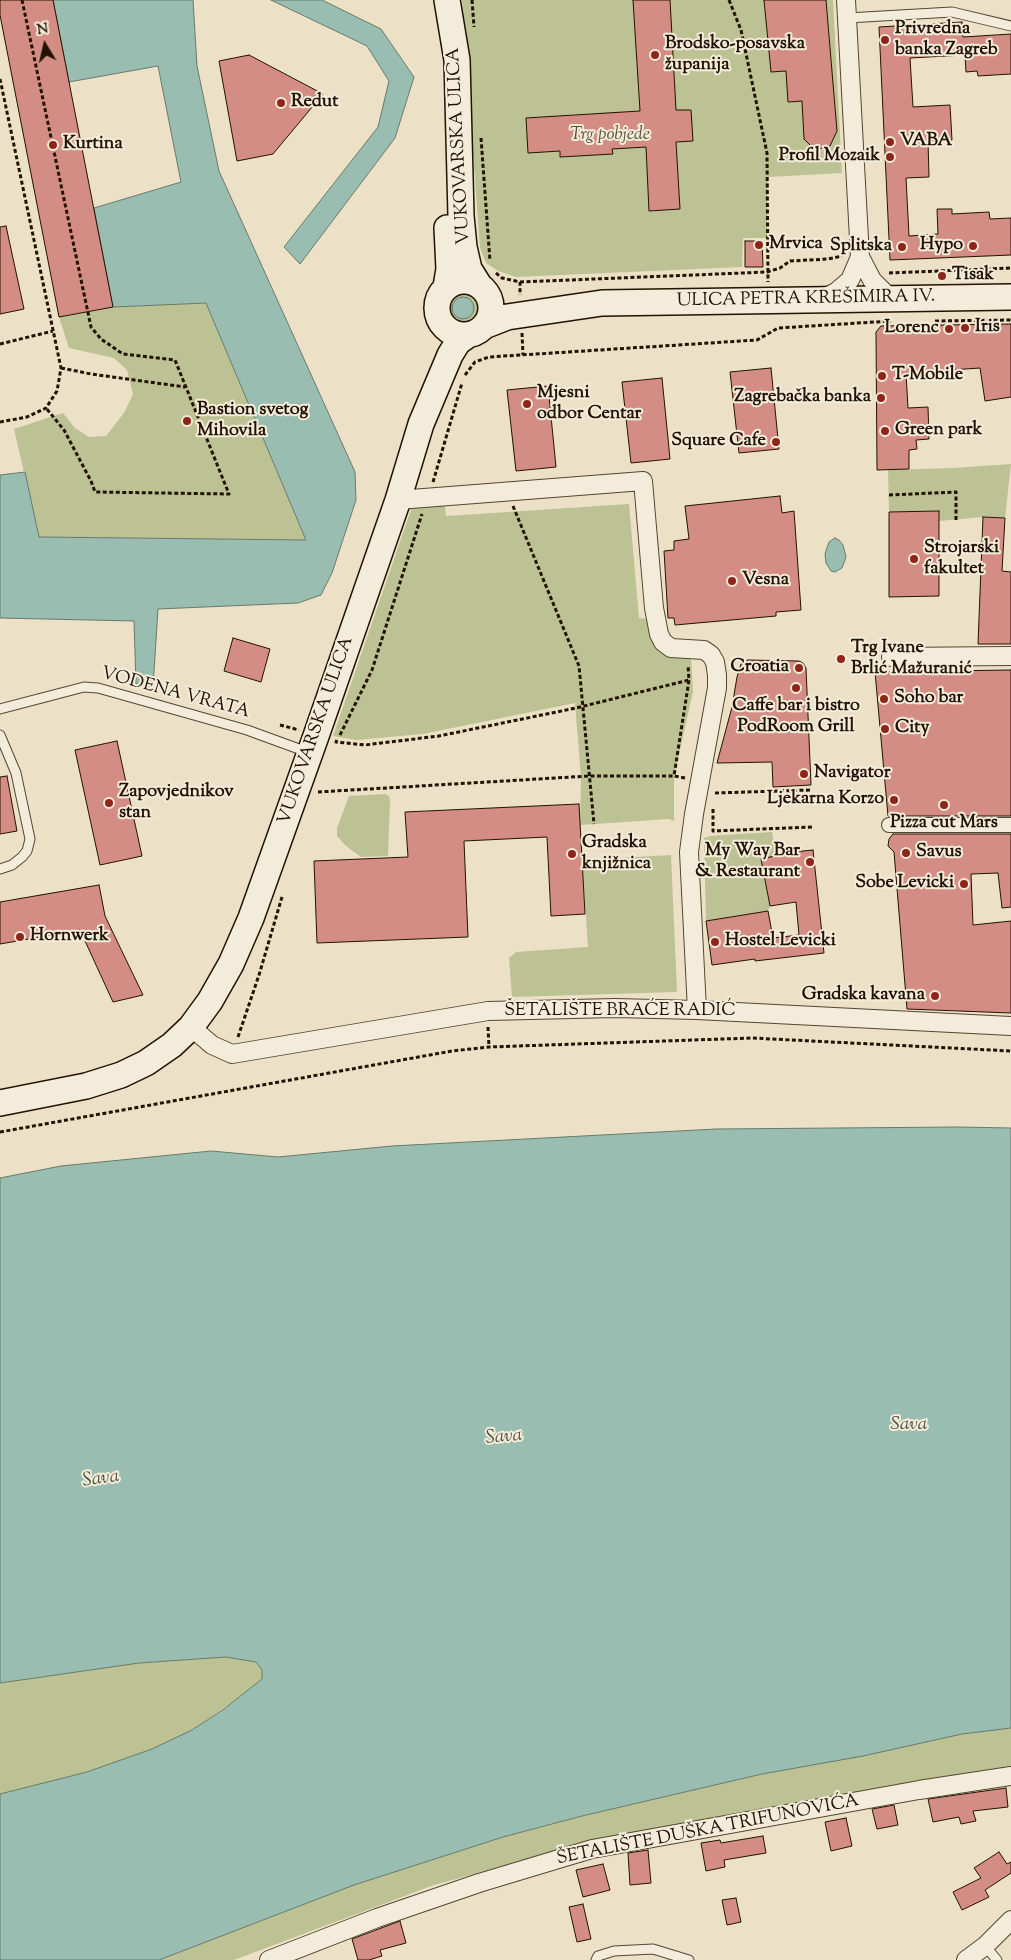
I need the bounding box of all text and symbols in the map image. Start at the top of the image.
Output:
text: N [36,19,50,41]
place label: Privredna banka Zagreb [895,19,997,62]
north arrow [20,20,70,70]
place label: Brodsko-posavska županija [665,34,805,76]
marker: Privredna banka Zagreb [879,34,891,46]
street label: VUKOVARSKA ULICA [444,47,476,245]
marker: Brodsko-posavska županija [649,49,661,61]
place label: Redut [291,92,338,114]
marker: Redut [275,97,287,109]
park label: Trg pobjede [570,125,650,147]
place label: VABA [900,131,952,153]
place label: Kurtina [63,134,123,156]
marker: VABA [884,136,896,148]
marker: Kurtina [47,139,59,151]
place label: Profil Mozaik [779,146,880,168]
marker: Profil Mozaik [884,151,896,163]
place label: Mrvica [769,234,823,256]
place label: Hypo [920,235,963,257]
place label: Splitska [830,236,892,258]
marker: Mrvica [753,239,765,251]
marker: Hypo [967,240,979,252]
marker: Splitska [896,241,908,253]
place label: Tisak [952,265,994,287]
marker: Tisak [936,270,948,282]
street label: ULICA PETRA KREŠIMIRA IV. [677,287,935,313]
place label: Iris [975,317,1000,339]
place label: Lorenc [885,318,939,340]
marker: Iris [959,322,971,334]
marker: Lorenc [943,323,955,335]
place label: T-Mobile [892,365,963,387]
marker: T-Mobile [876,370,888,382]
place label: Mjesni odbor Centar [537,383,641,426]
place label: Zagrebačka banka [734,387,871,409]
marker: Zagrebačka banka [875,392,887,404]
marker: Mjesni odbor Centar [521,398,533,410]
place label: Bastion svetog Mihovila [197,400,308,442]
marker: Bastion svetog Mihovila [181,415,193,427]
place label: Green park [895,420,982,442]
marker: Green park [879,425,891,437]
place label: Square Cafe [671,431,766,453]
marker: Square Cafe [770,436,782,448]
place label: Strojarski fakultet [924,538,999,580]
marker: Strojarski fakultet [908,553,920,565]
place label: Vesna [742,570,789,592]
marker: Vesna [726,575,738,587]
street label: VUKOVARSKA ULICA [275,634,359,828]
place label: Trg Ivane Brlić Mažuranić [851,638,972,681]
marker: Trg Ivane Brlić Mažuranić [835,653,847,665]
place label: Croatia [730,657,789,679]
marker: Croatia [793,662,805,674]
street label: VODENA VRATA [98,664,252,724]
marker: Caffe bar i bistro PodRoom Grill [790,682,802,694]
place label: Soho bar [894,688,963,710]
marker: Soho bar [878,693,890,705]
place label: Caffe bar i bistro PodRoom Grill [732,696,860,739]
place label: City [895,718,929,740]
marker: City [879,723,891,735]
place label: Navigator [814,763,890,785]
marker: Navigator [798,768,810,780]
place label: Zapovjednikov stan [119,782,234,824]
place label: Ljekarna Korzo [767,789,884,811]
marker: Ljekarna Korzo [888,794,900,806]
marker: Zapovjednikov stan [103,797,115,809]
marker: Pizza cut Mars [938,799,950,811]
place label: Pizza cut Mars [890,813,998,835]
place label: Gradska knjižnica [582,833,651,876]
place label: My Way Bar & Restaurant [695,841,800,884]
place label: Savus [916,842,962,864]
marker: Savus [900,847,912,859]
marker: Gradska knjižnica [566,848,578,860]
marker: My Way Bar & Restaurant [804,856,816,868]
place label: Sobe Levicki [855,873,954,895]
marker: Sobe Levicki [958,878,970,890]
place label: Hornwerk [30,926,109,948]
marker: Hornwerk [14,931,26,943]
place label: Hostel Levicki [725,931,836,953]
marker: Hostel Levicki [709,936,721,948]
place label: Gradska kavana [802,985,925,1007]
marker: Gradska kavana [929,990,941,1002]
street label: ŠETALIŠTE BRAĆE RADIĆ [504,1001,736,1023]
water label: Sava [891,1415,927,1437]
water label: Sava [485,1425,523,1451]
water label: Sava [81,1466,121,1494]
street label: ŠETALIŠTE DUŠKA TRIFUNOVIĆA [555,1791,861,1871]

